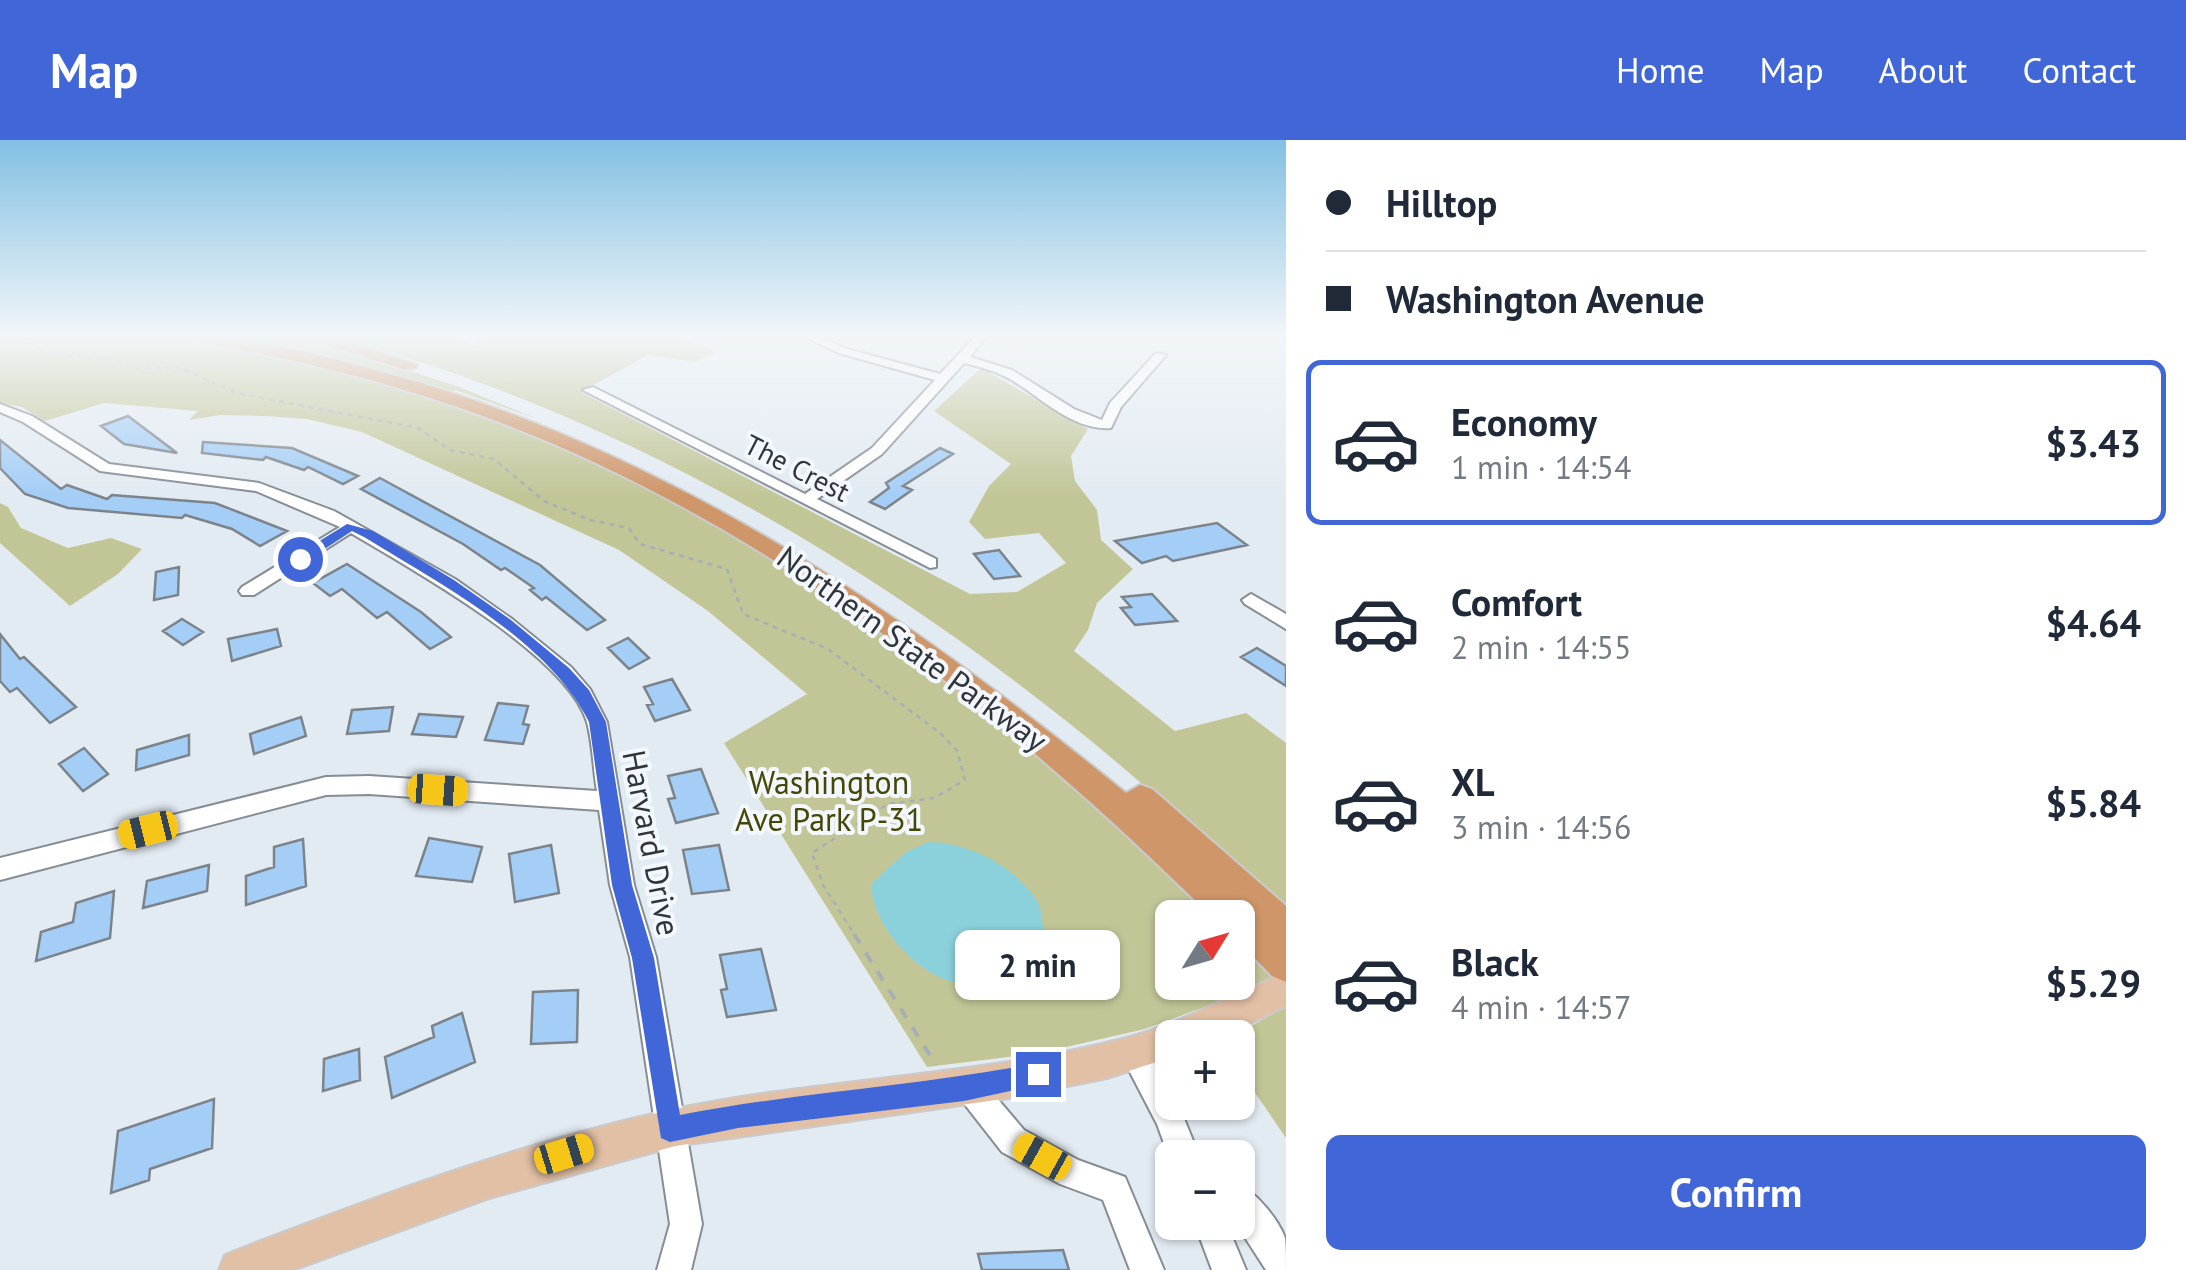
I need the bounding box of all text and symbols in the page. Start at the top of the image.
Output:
text: Map [50,39,138,101]
text: Home [1616,47,1705,93]
text: Map [1760,47,1824,93]
text: About [1879,47,1967,93]
text: Contact [2022,47,2136,93]
text: Hilltop [1386,178,1497,227]
text: Washington Avenue [1386,274,1705,323]
text: Economy [1451,397,1597,446]
icon: car [1331,398,1421,488]
text: $3.43 [2045,418,2141,467]
street label: The Crest [738,425,856,510]
text: 1 min · 14:54 [1451,446,1631,488]
street label: Northern State Parkway [769,536,1056,761]
route start [278,537,323,582]
text: Comfort [1451,577,1582,626]
icon: car [1331,578,1421,668]
text: $4.64 [2045,598,2141,647]
text: 2 min · 14:55 [1451,626,1631,668]
street label: Harvard Drive [613,747,691,939]
text: XL [1451,757,1495,806]
icon: car [1331,758,1421,848]
park label: Washington Ave Park P-31 [735,761,923,840]
car [407,773,469,807]
text: $5.84 [2045,778,2141,827]
text: 3 min · 14:56 [1451,806,1631,848]
car [115,808,181,852]
north arrow [1155,900,1255,1000]
map controls [1155,900,1255,1240]
callout: 2 min [956,929,1120,999]
text: Black [1451,937,1539,986]
icon: car [1331,938,1421,1028]
text: 2 min [998,944,1077,986]
text: $5.29 [2045,958,2141,1007]
text: 4 min · 14:57 [1451,986,1631,1028]
button: + [1155,1020,1255,1120]
route end [1016,1052,1061,1097]
car [1008,1129,1076,1185]
car [531,1131,597,1177]
button: Confirm [1326,1135,2146,1250]
button: − [1155,1140,1255,1240]

